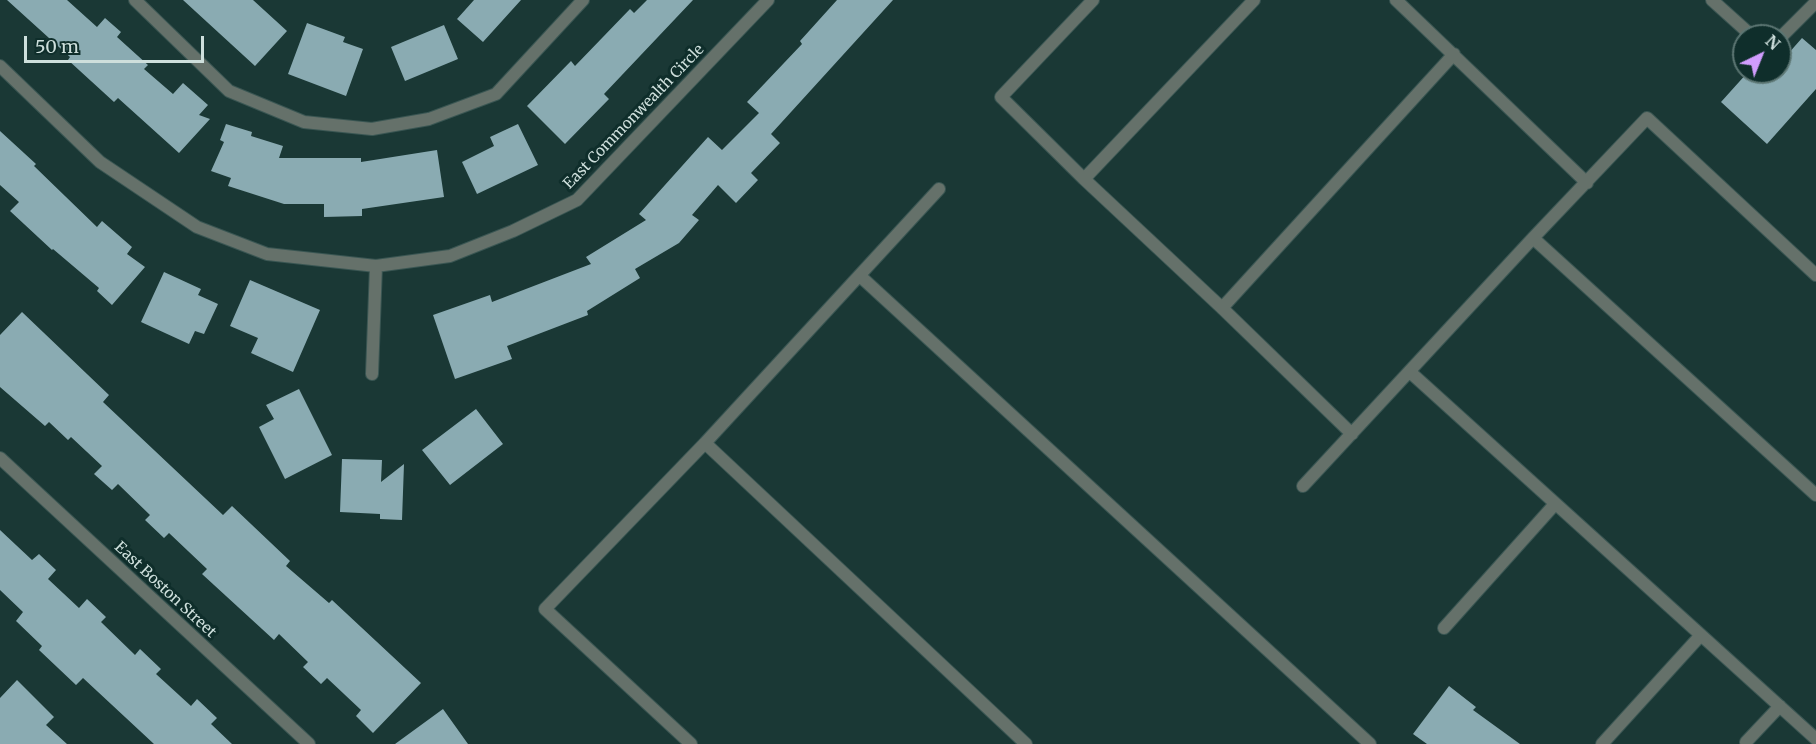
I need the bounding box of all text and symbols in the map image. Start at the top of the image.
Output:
scale bar [27,24,207,62]
north arrow [1732,24,1792,84]
text: N [1761,31,1784,54]
text: 50 m [35,35,79,58]
street label: East Commonwealth Circle [560,41,708,193]
street label: East Boston Street [111,538,219,642]

